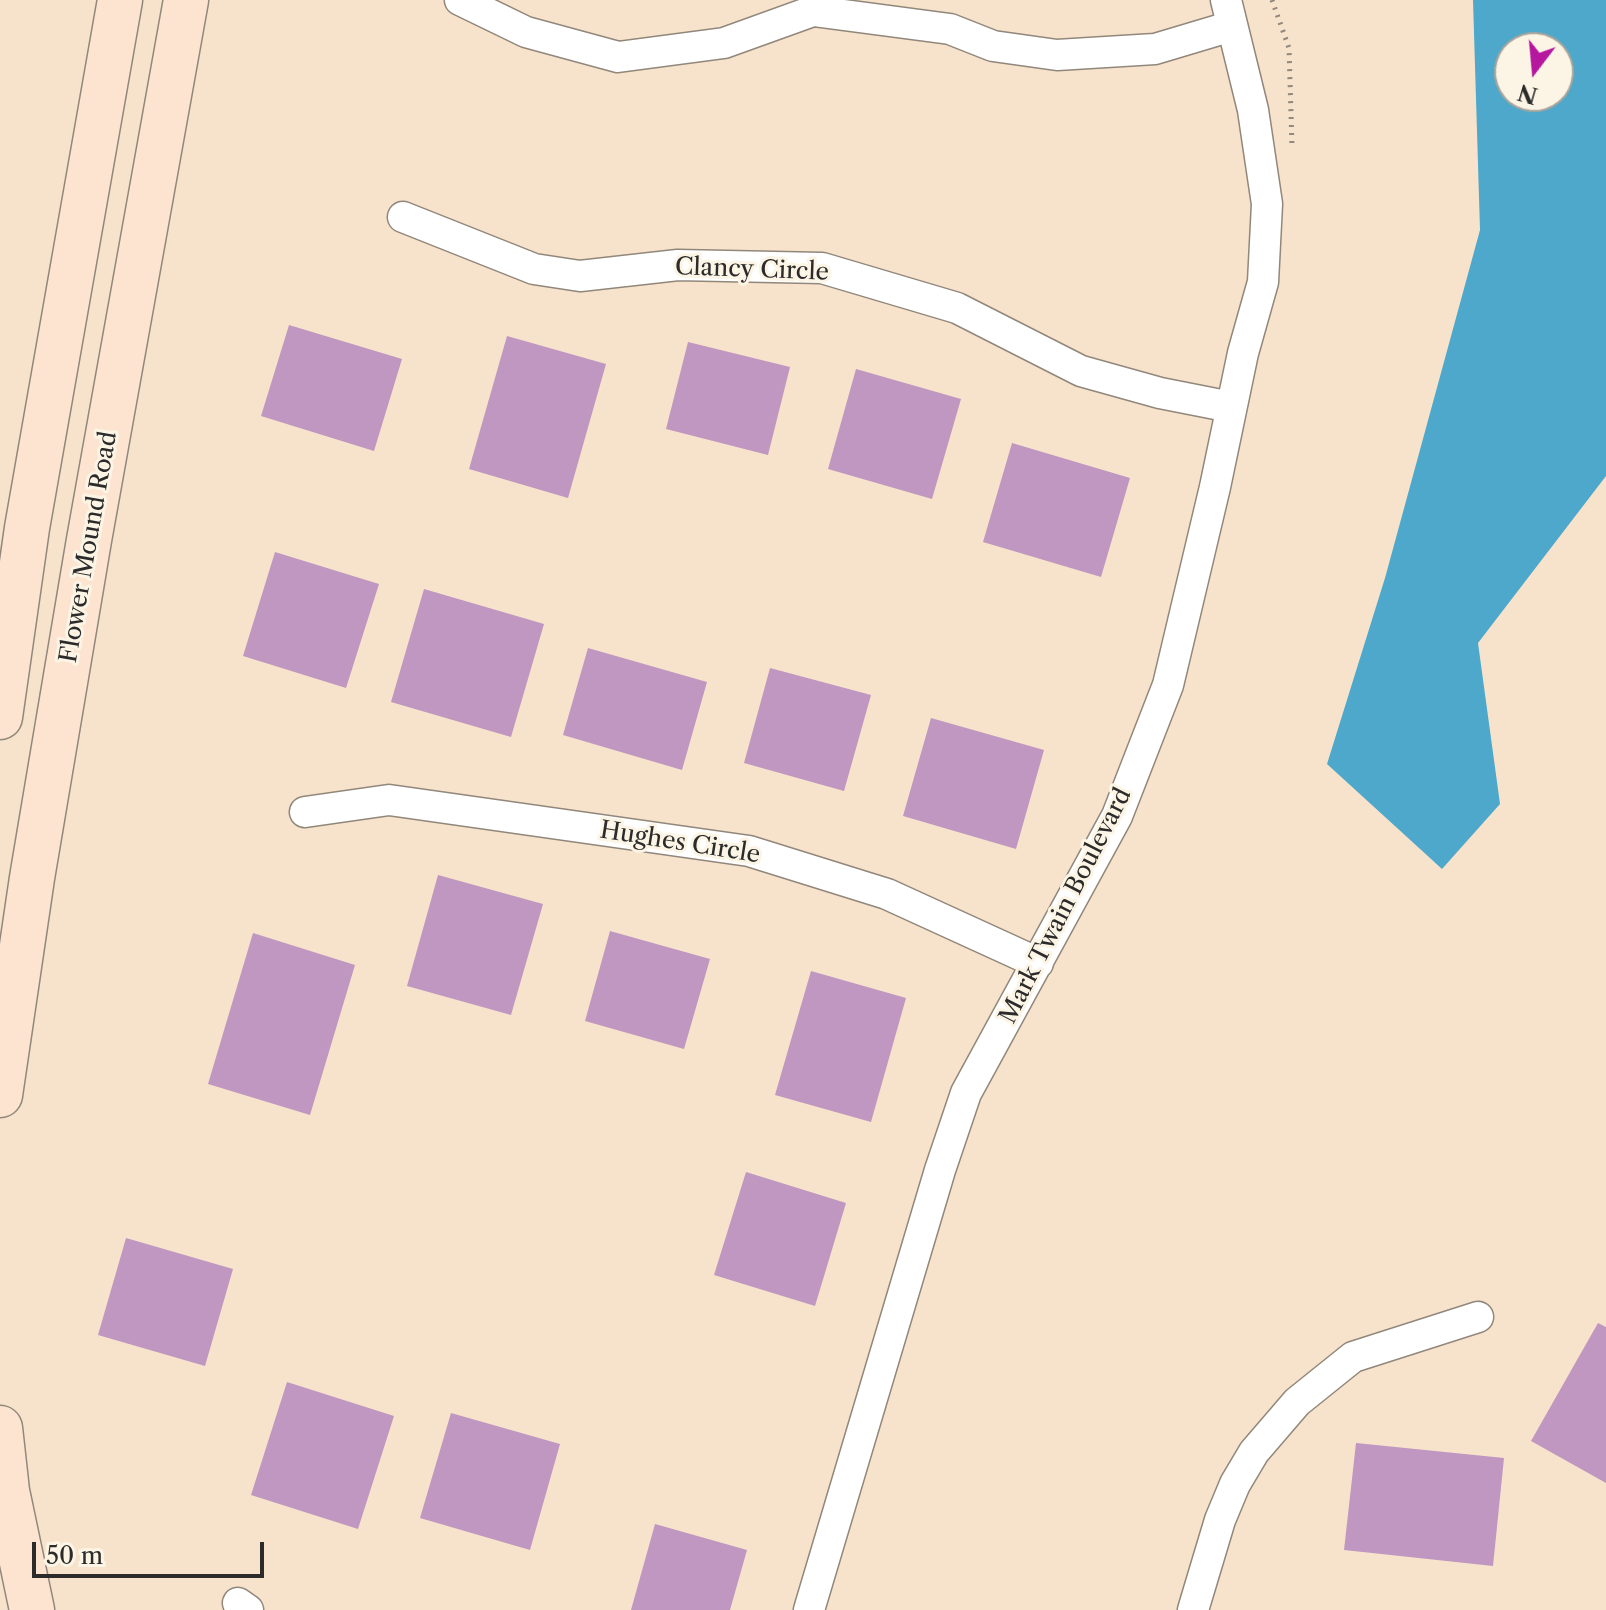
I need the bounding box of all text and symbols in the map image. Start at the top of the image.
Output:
north arrow [1494,32,1574,112]
text: N [1515,78,1541,109]
street label: Clancy Circle [674,253,830,287]
street label: Flower Mound Road [54,429,124,665]
street label: Mark Twain Boulevard [994,783,1138,1029]
street label: Hughes Circle [598,816,762,870]
scale bar [36,1526,268,1576]
text: 50 m [46,1541,103,1570]

